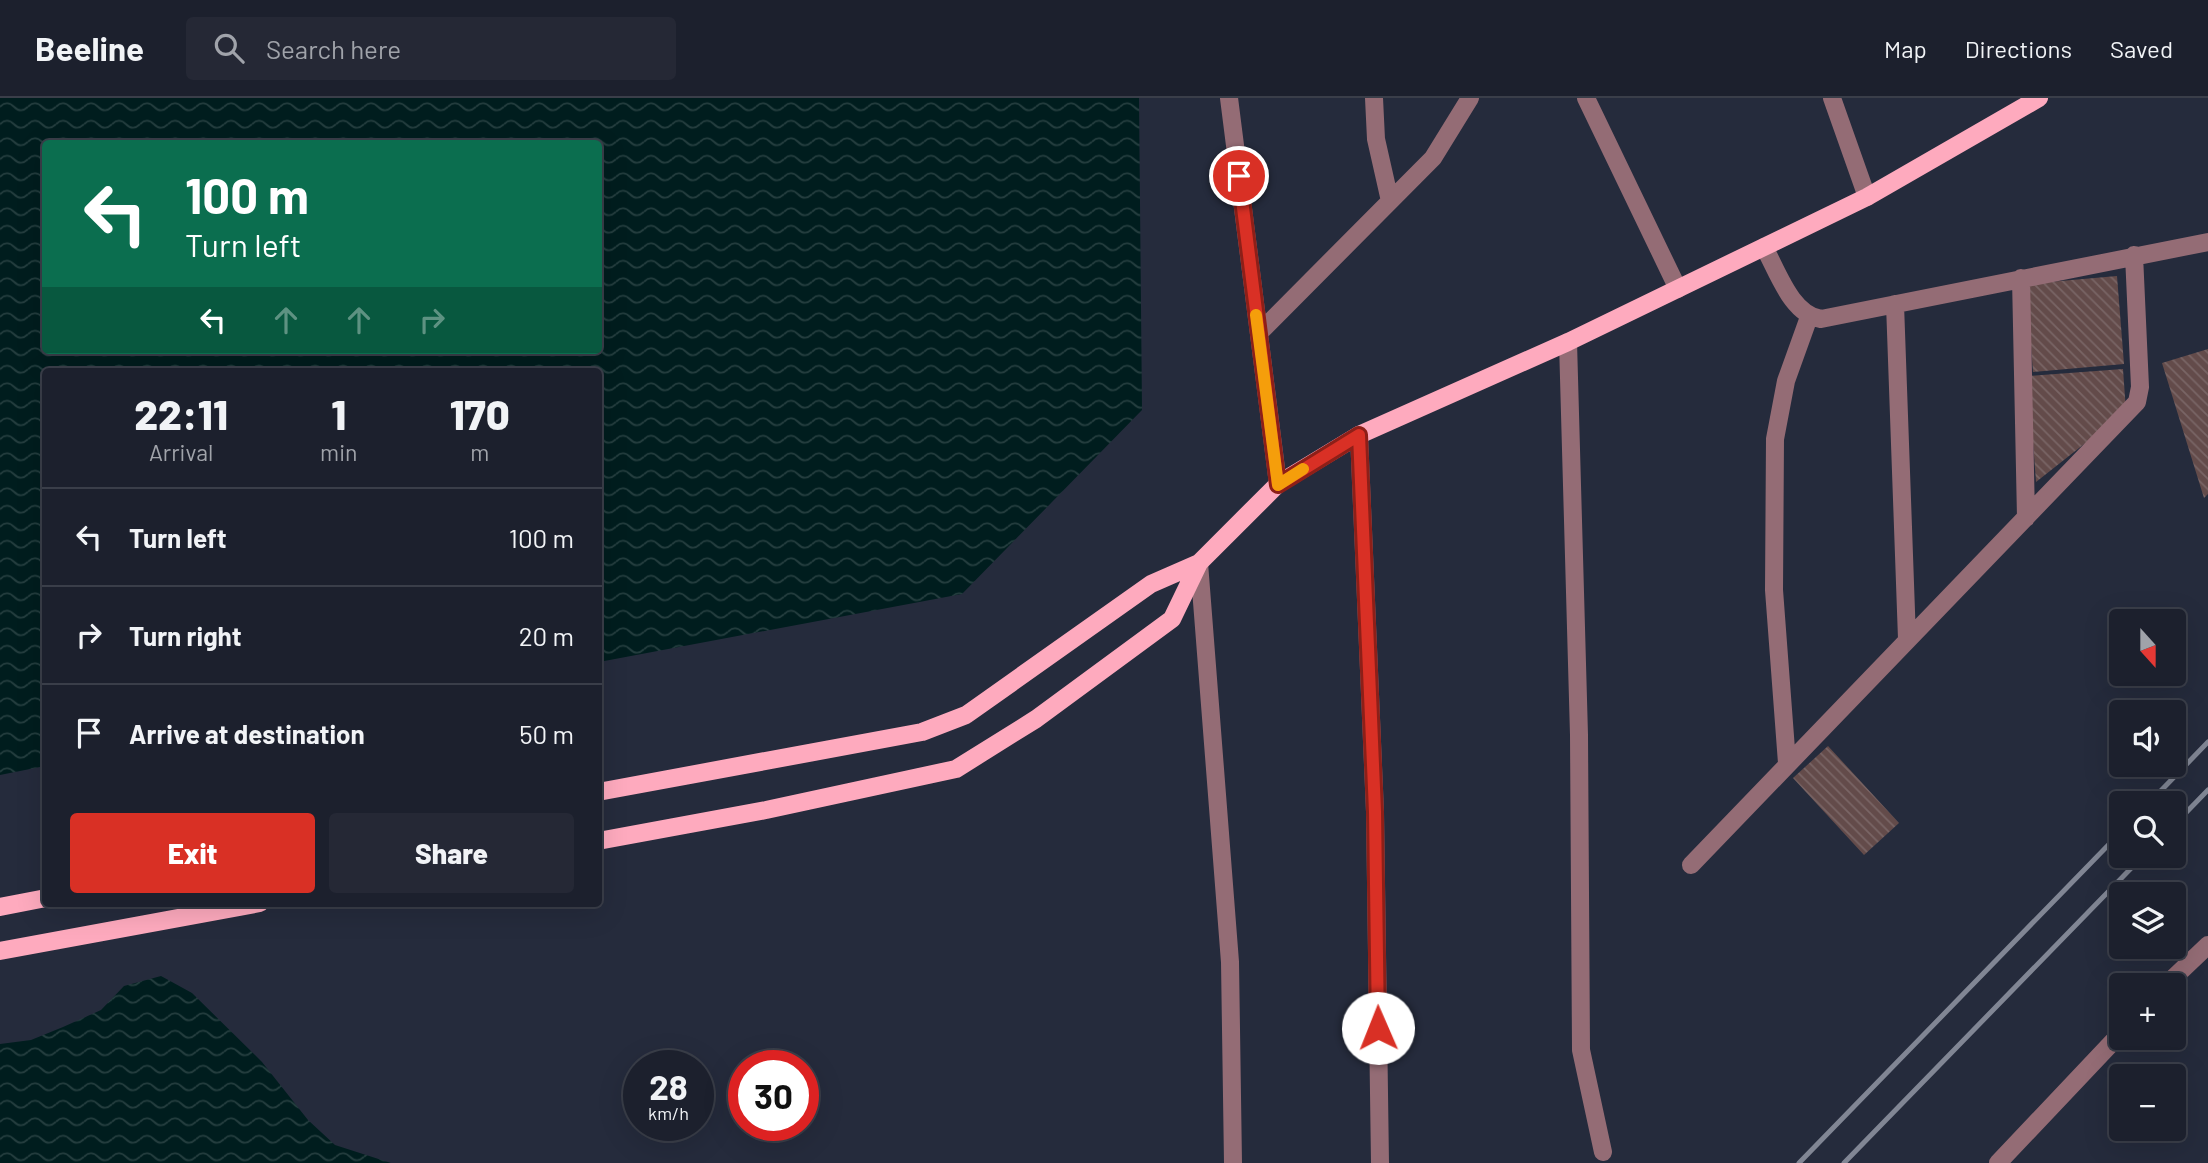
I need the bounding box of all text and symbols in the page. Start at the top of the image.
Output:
search box [186,17,676,80]
text: Beeline [35,28,144,68]
icon: search [210,29,248,67]
text: Search here [266,33,401,64]
text: Map [1884,34,1927,63]
text: Directions [1965,34,2072,63]
text: Saved [2110,34,2173,63]
pin [1209,146,1269,206]
icon: arrive [1220,157,1258,195]
text: 100 m [185,165,309,224]
icon: left [70,168,161,259]
text: Turn left [185,225,302,263]
icon: left [194,301,232,339]
icon: ahead [267,301,305,339]
icon: ahead [340,301,378,339]
icon: right [413,301,451,339]
text: 22:11 [134,388,228,438]
text: 1 [331,388,346,438]
text: 170 [450,388,510,438]
text: Arrival [149,438,213,466]
text: min [320,438,357,466]
text: m [470,438,489,466]
icon: left [70,518,108,556]
text: Turn left [129,522,227,553]
text: 100 m [509,522,574,553]
north arrow [2109,609,2186,686]
map controls [2109,609,2186,1141]
icon: right [70,616,108,654]
text: Turn right [129,620,242,651]
text: 20 m [519,620,574,651]
button: sound [2109,700,2186,777]
icon: arrive [70,714,108,752]
text: Arrive at destination [129,718,365,749]
text: 50 m [519,718,574,749]
button: search [2109,791,2186,868]
button: Exit [70,813,315,893]
button: Share [329,813,574,893]
button: layers [2109,882,2186,959]
button: + [2109,973,2186,1050]
position arrow [1341,991,1415,1065]
speed limit sign: 30 [728,1050,819,1141]
button: − [2109,1064,2186,1141]
text: 28 [649,1065,688,1107]
text: km/h [648,1102,689,1124]

